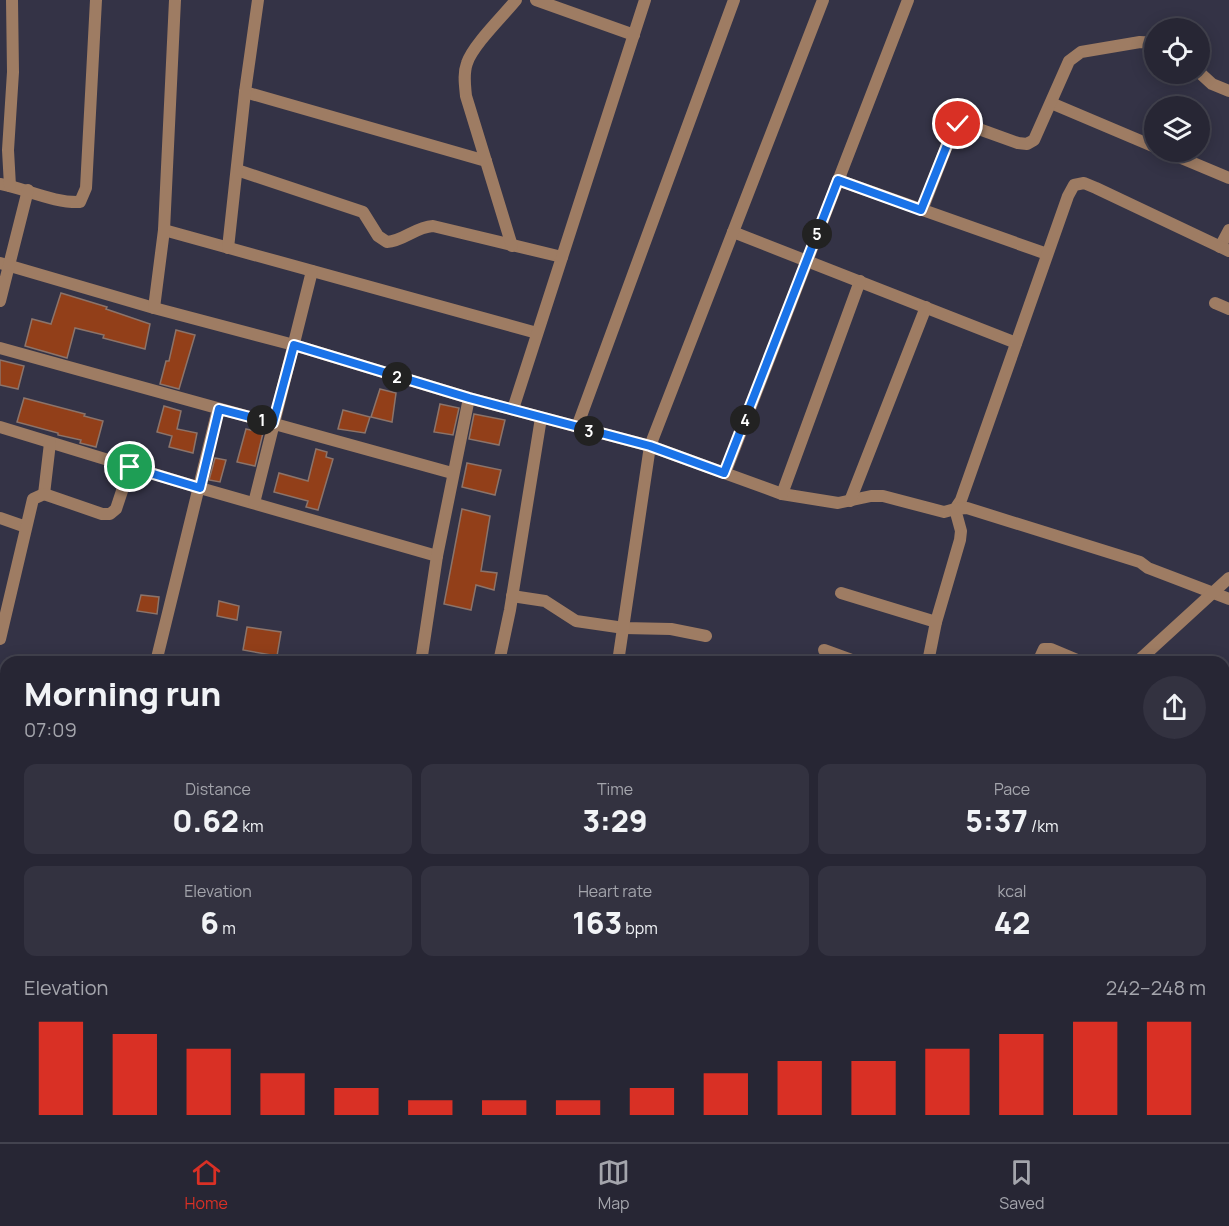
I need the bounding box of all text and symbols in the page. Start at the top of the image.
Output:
map controls [1144,18,1210,162]
button: locate [1144,18,1210,84]
button: layers [1144,96,1210,162]
pin [932,98,983,149]
icon: check [941,107,974,140]
pin: 5 [802,219,832,249]
text: 5 [812,223,822,245]
pin: 2 [382,362,412,392]
text: 2 [392,366,402,388]
pin: 1 [247,405,277,435]
pin: 4 [730,405,760,435]
text: 1 [258,409,266,431]
text: 4 [740,409,750,431]
pin: 3 [574,416,604,446]
text: 3 [584,420,594,442]
pin [104,441,155,492]
icon: arrive [113,450,146,483]
text: Morning run [24,671,221,716]
button: share [1143,676,1206,739]
text: 07:09 [24,716,77,743]
text: Distance [185,778,251,800]
text: Time [597,778,633,800]
text: Pace [994,778,1030,800]
text: 0.62 [172,800,239,841]
text: 3:29 [582,800,648,841]
text: 5:37 [965,800,1028,841]
text: km [239,815,264,837]
text: /km [1028,815,1059,837]
text: Elevation [184,880,252,902]
text: Heart rate [578,880,652,902]
text: kcal [997,880,1027,902]
text: 6 [200,902,219,943]
text: 163 [572,902,622,943]
text: 42 [994,902,1030,943]
text: m [219,917,236,939]
text: bpm [622,917,658,939]
text: Elevation [24,974,108,1001]
text: 242–248 m [1106,974,1206,1001]
tab: Home [185,1156,228,1214]
tab: Map [597,1156,630,1214]
tab: Saved [999,1156,1044,1214]

